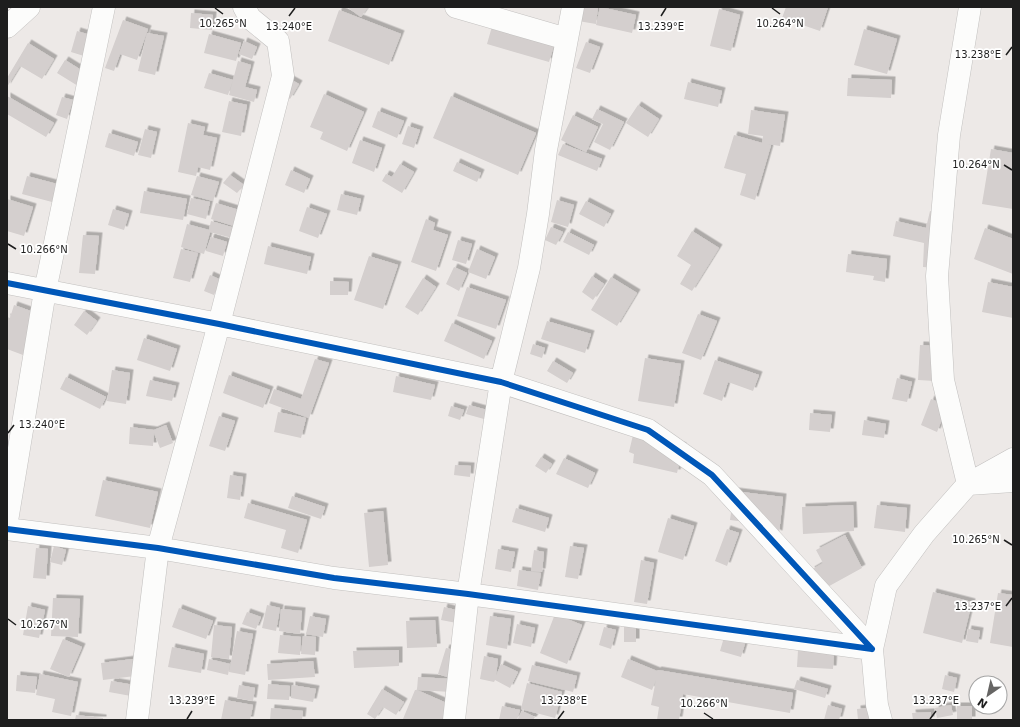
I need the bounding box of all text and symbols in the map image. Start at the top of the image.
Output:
text: 10.265°N [199,18,247,29]
text: 10.264°N [756,18,804,29]
text: 13.240°E [266,21,312,32]
text: 13.239°E [638,21,684,32]
text: 13.238°E [955,49,1001,60]
text: 10.264°N [952,159,1000,170]
text: 10.266°N [20,244,68,255]
text: 13.240°E [19,419,65,430]
text: 10.265°N [952,534,1000,545]
text: 13.237°E [955,601,1001,612]
text: 10.267°N [20,619,68,630]
north arrow [968,675,1008,715]
text: 13.239°E [169,695,215,706]
text: 13.238°E [541,695,587,706]
text: 13.237°E [913,695,959,706]
text: N [975,695,990,711]
text: 10.266°N [680,698,728,709]

